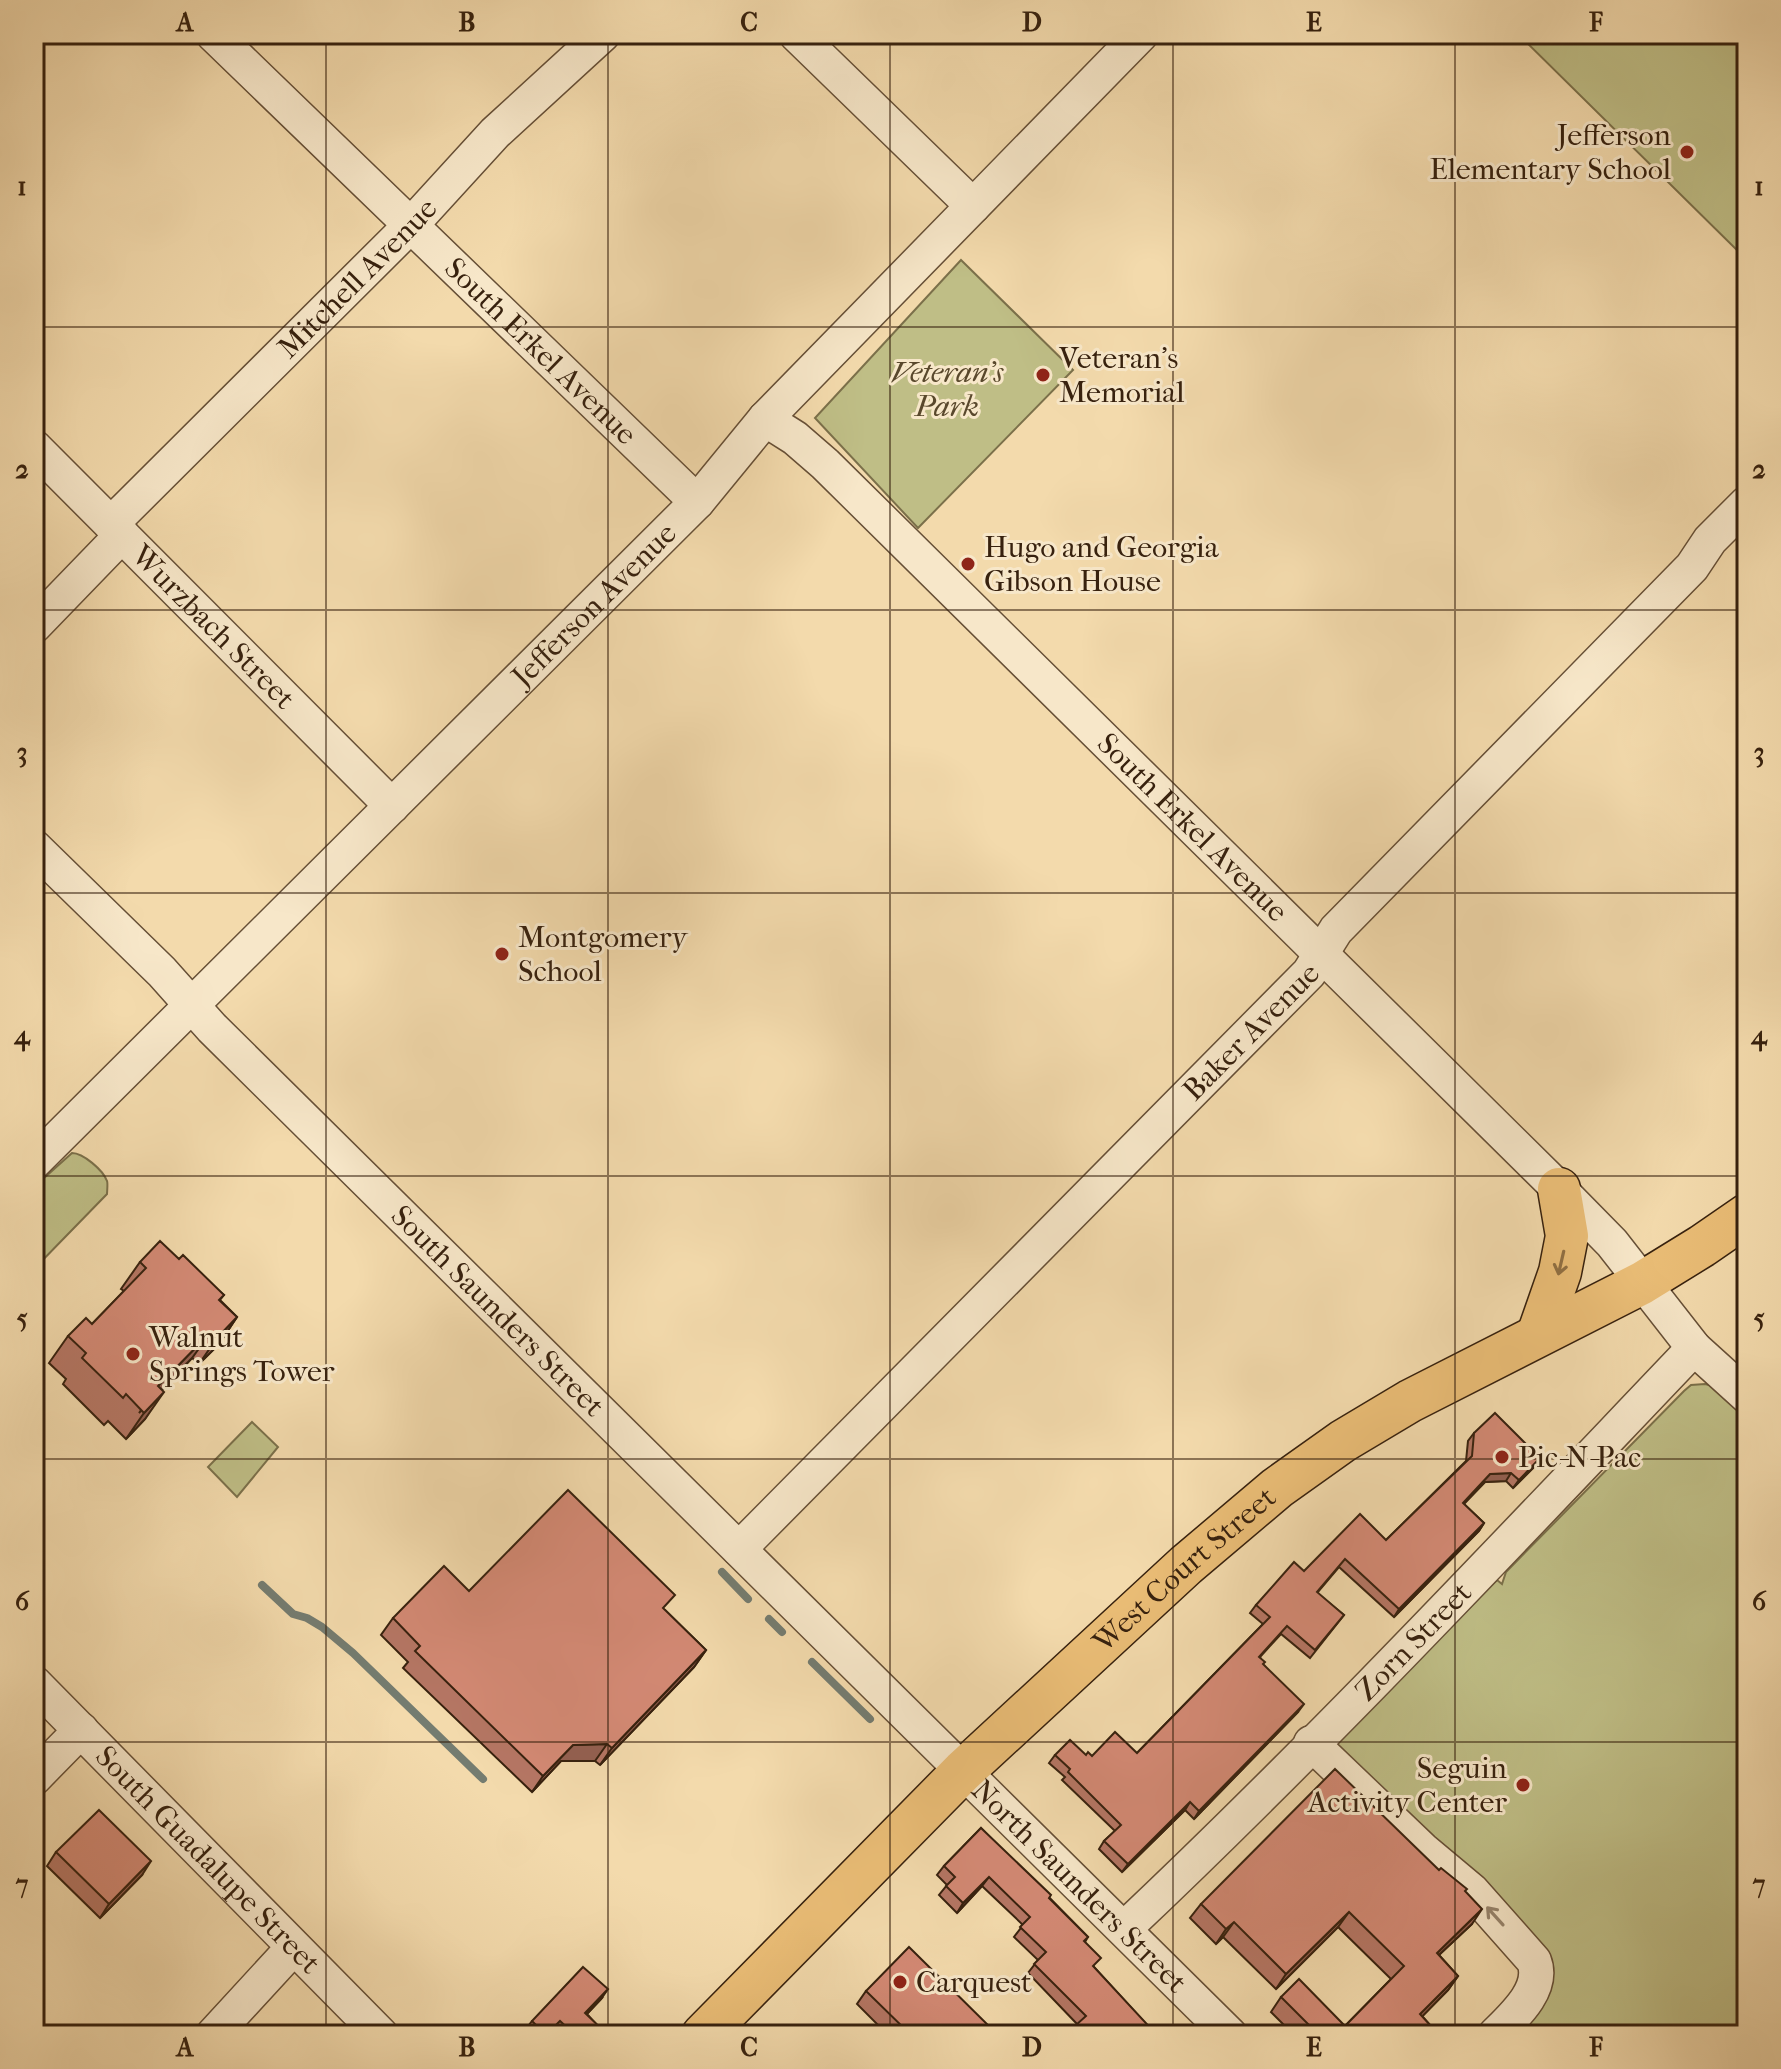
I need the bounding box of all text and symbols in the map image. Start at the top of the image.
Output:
text: A [175,7,195,38]
text: B [459,7,476,38]
text: C [740,7,758,38]
text: D [1022,7,1042,38]
text: E [1306,7,1322,38]
text: F [1588,7,1603,38]
place label: Jefferson Elementary School [1429,118,1672,187]
marker: Jefferson Elementary School [1678,143,1696,161]
text: 1 [17,171,27,202]
text: 1 [1754,171,1764,202]
street label: Mitchell Avenue [270,191,444,365]
street label: South Erkel Avenue [438,250,644,452]
place label: Veteran’s Memorial [1058,341,1185,410]
park label: Veteran’s Park [891,355,1004,424]
marker: Veteran’s Memorial [1034,366,1052,384]
text: 2 [15,454,29,485]
text: 2 [1752,454,1766,485]
street label: Jefferson Avenue [503,515,683,695]
place label: Hugo and Georgia Gibson House [984,530,1220,599]
street label: Wurzbach Street [124,537,303,716]
marker: Hugo and Georgia Gibson House [959,555,977,573]
street label: South Erkel Avenue [1090,726,1295,929]
text: 3 [17,737,27,768]
text: 3 [1754,737,1764,768]
place label: Montgomery School [518,920,688,989]
marker: Montgomery School [493,945,511,963]
street label: Baker Avenue [1176,955,1327,1108]
text: 4 [13,1020,31,1052]
text: 4 [1750,1020,1768,1052]
street label: South Saunders Street [384,1198,612,1424]
one-way arrow [1553,1250,1568,1275]
text: 5 [16,1303,28,1334]
text: 5 [1753,1303,1765,1334]
place label: Walnut Springs Tower [148,1320,335,1389]
marker: Walnut Springs Tower [124,1345,142,1363]
place label: Pic-N-Pac [1518,1440,1641,1475]
marker: Pic-N-Pac [1493,1448,1511,1466]
street label: West Court Street [1085,1479,1283,1660]
street label: Zorn Street [1348,1575,1479,1708]
text: 6 [15,1586,30,1617]
text: 6 [1752,1586,1767,1617]
street label: South Guadalupe Street [88,1739,328,1981]
place label: Seguin Activity Center [1307,1751,1508,1820]
street label: North Saunders Street [965,1772,1194,2000]
marker: Seguin Activity Center [1514,1776,1532,1794]
text: 7 [15,1869,29,1900]
text: 7 [1752,1869,1766,1900]
one-way arrow [1487,1907,1505,1927]
place label: Carquest [916,1965,1032,2000]
marker: Carquest [891,1973,909,1991]
text: A [175,2032,195,2063]
text: B [459,2032,476,2063]
text: C [740,2032,758,2063]
text: D [1022,2032,1042,2063]
text: E [1306,2032,1322,2063]
text: F [1588,2032,1603,2063]

